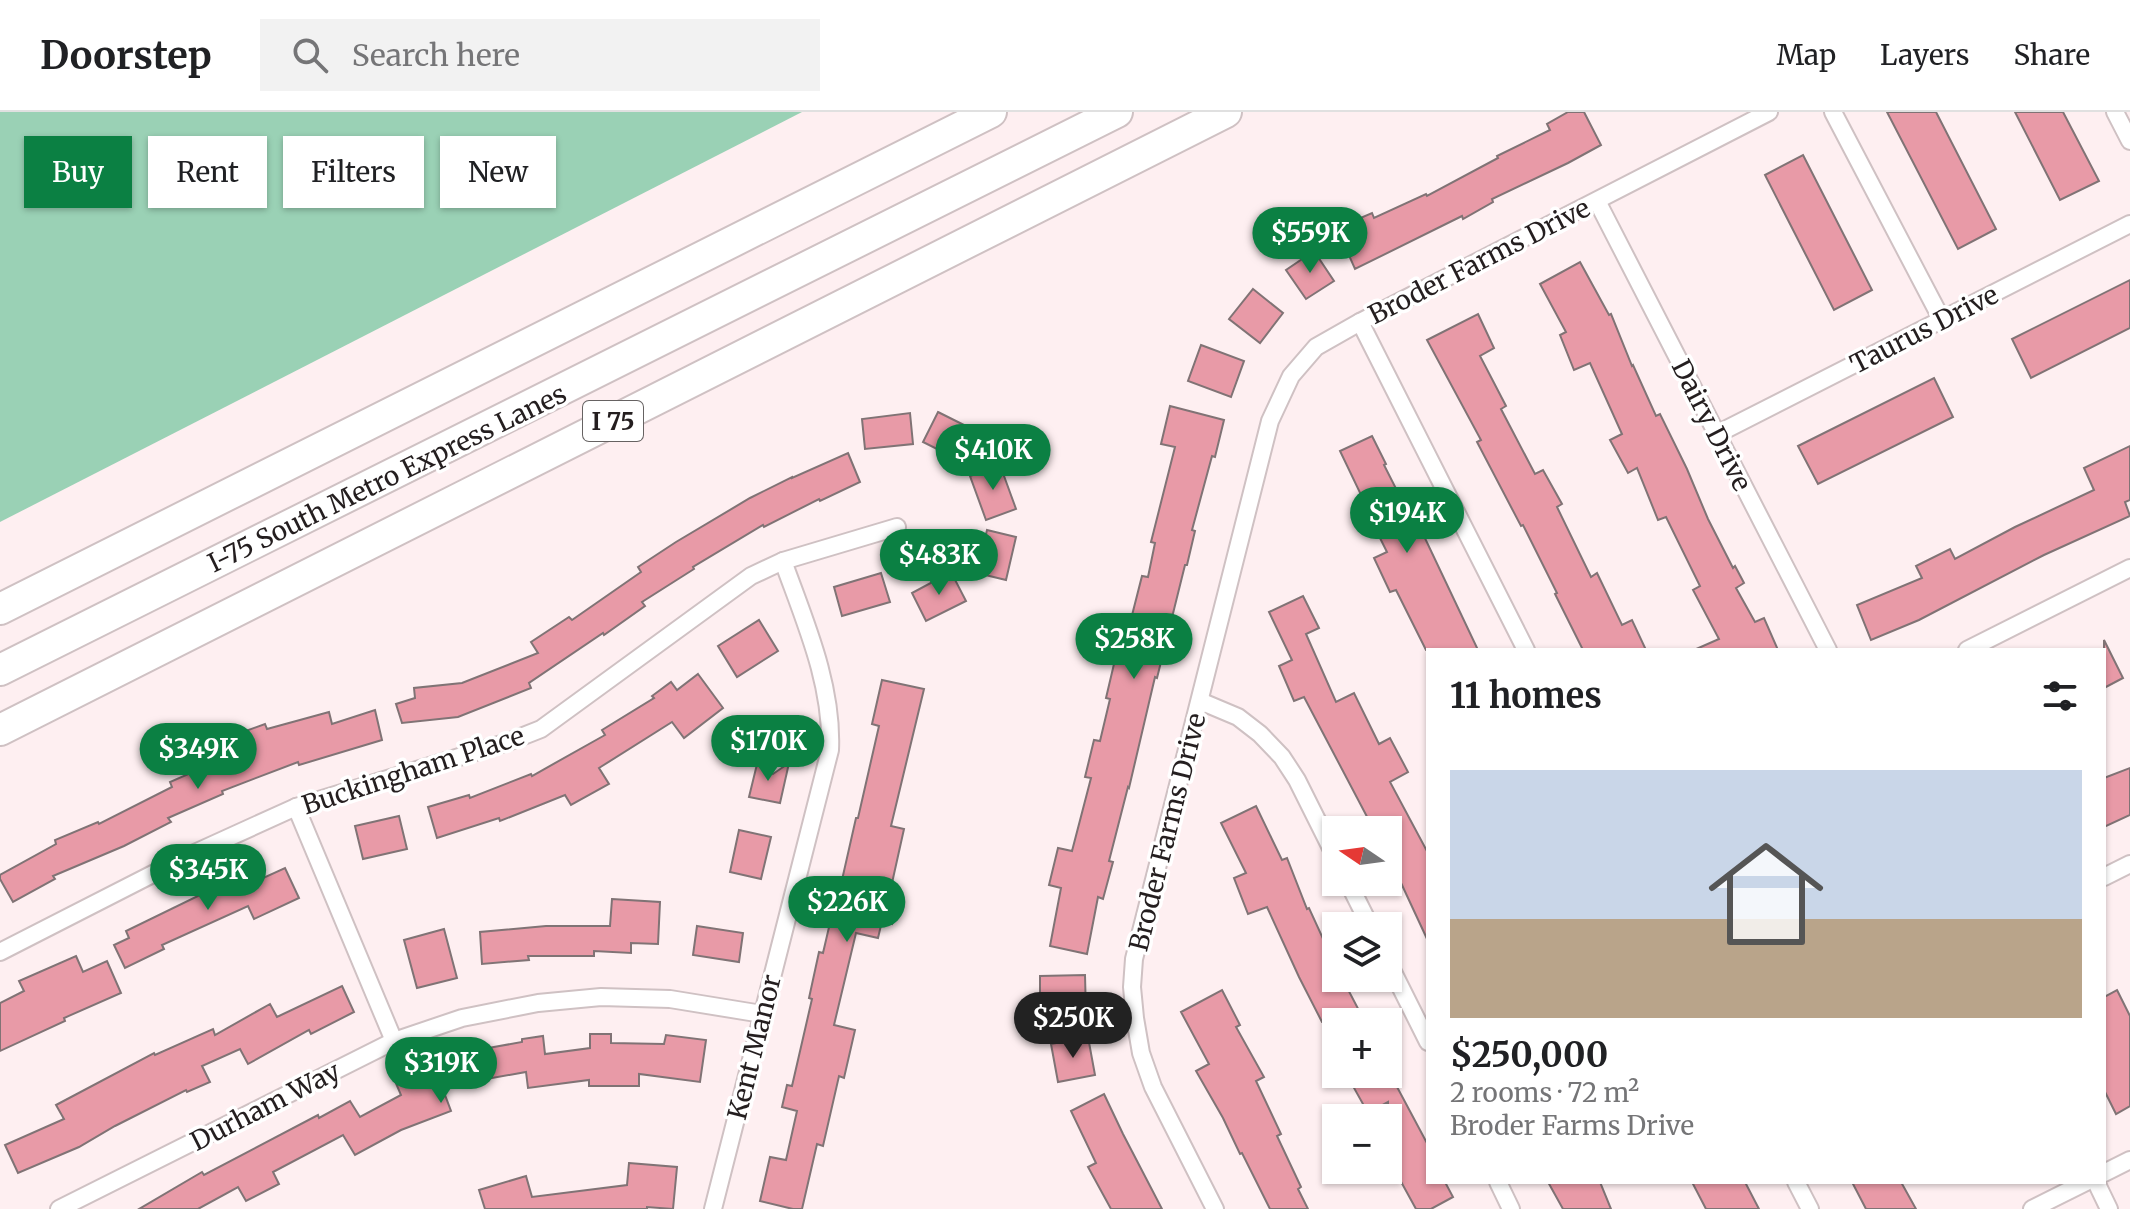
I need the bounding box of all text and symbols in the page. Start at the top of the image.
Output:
search box [260,19,820,91]
text: Doorstep [40,32,212,79]
icon: search [288,33,332,77]
text: Search here [352,36,520,74]
text: Map [1776,37,1836,73]
text: Layers [1880,37,1969,73]
text: Share [2013,37,2090,73]
chip: Buy [24,136,132,208]
chip: Rent [148,136,267,208]
chip: Filters [283,136,424,208]
chip: New [440,136,556,208]
street label: Broder Farms Drive [1363,191,1595,331]
pin: $559K [1254,207,1366,275]
text: $559K [1270,216,1350,249]
street label: Taurus Drive [1844,278,2004,380]
street label: Dairy Drive [1665,354,1759,496]
street label: I-75 South Metro Express Lanes [202,377,572,579]
road number: I 75 [583,401,643,441]
pin: $410K [937,424,1049,492]
text: $410K [954,433,1032,466]
pin: $194K [1351,487,1463,555]
text: $194K [1368,496,1446,529]
pin: $483K [883,529,995,597]
text: $483K [898,538,980,571]
pin: $258K [1078,613,1190,681]
text: $258K [1093,622,1175,655]
icon: filters [2038,674,2082,718]
text: 11 homes [1450,675,1602,717]
street label: Broder Farms Drive [1121,710,1213,954]
pin: $170K [712,715,824,783]
street label: Buckingham Place [298,718,528,822]
pin: $349K [142,723,254,791]
text: $170K [729,724,807,757]
text: $349K [158,732,238,765]
north arrow [1322,816,1402,896]
map controls [1322,816,1402,1184]
icon: home [1694,822,1838,966]
pin: $345K [152,844,264,912]
text: $345K [168,853,248,886]
pin: $226K [791,876,903,944]
text: $226K [806,885,888,918]
button: layers [1322,912,1402,992]
street label: Kent Manor [720,971,788,1123]
pin: $250K [1017,992,1129,1060]
text: $250K [1032,1001,1114,1034]
button: + [1322,1008,1402,1088]
text: $250,000 [1450,1034,1608,1076]
pin: $319K [385,1037,497,1105]
text: $319K [403,1046,479,1079]
street label: Durham Way [185,1054,346,1158]
text: 2 rooms · 72 m² [1450,1076,1639,1109]
button: − [1322,1104,1402,1184]
text: Broder Farms Drive [1450,1109,1694,1142]

